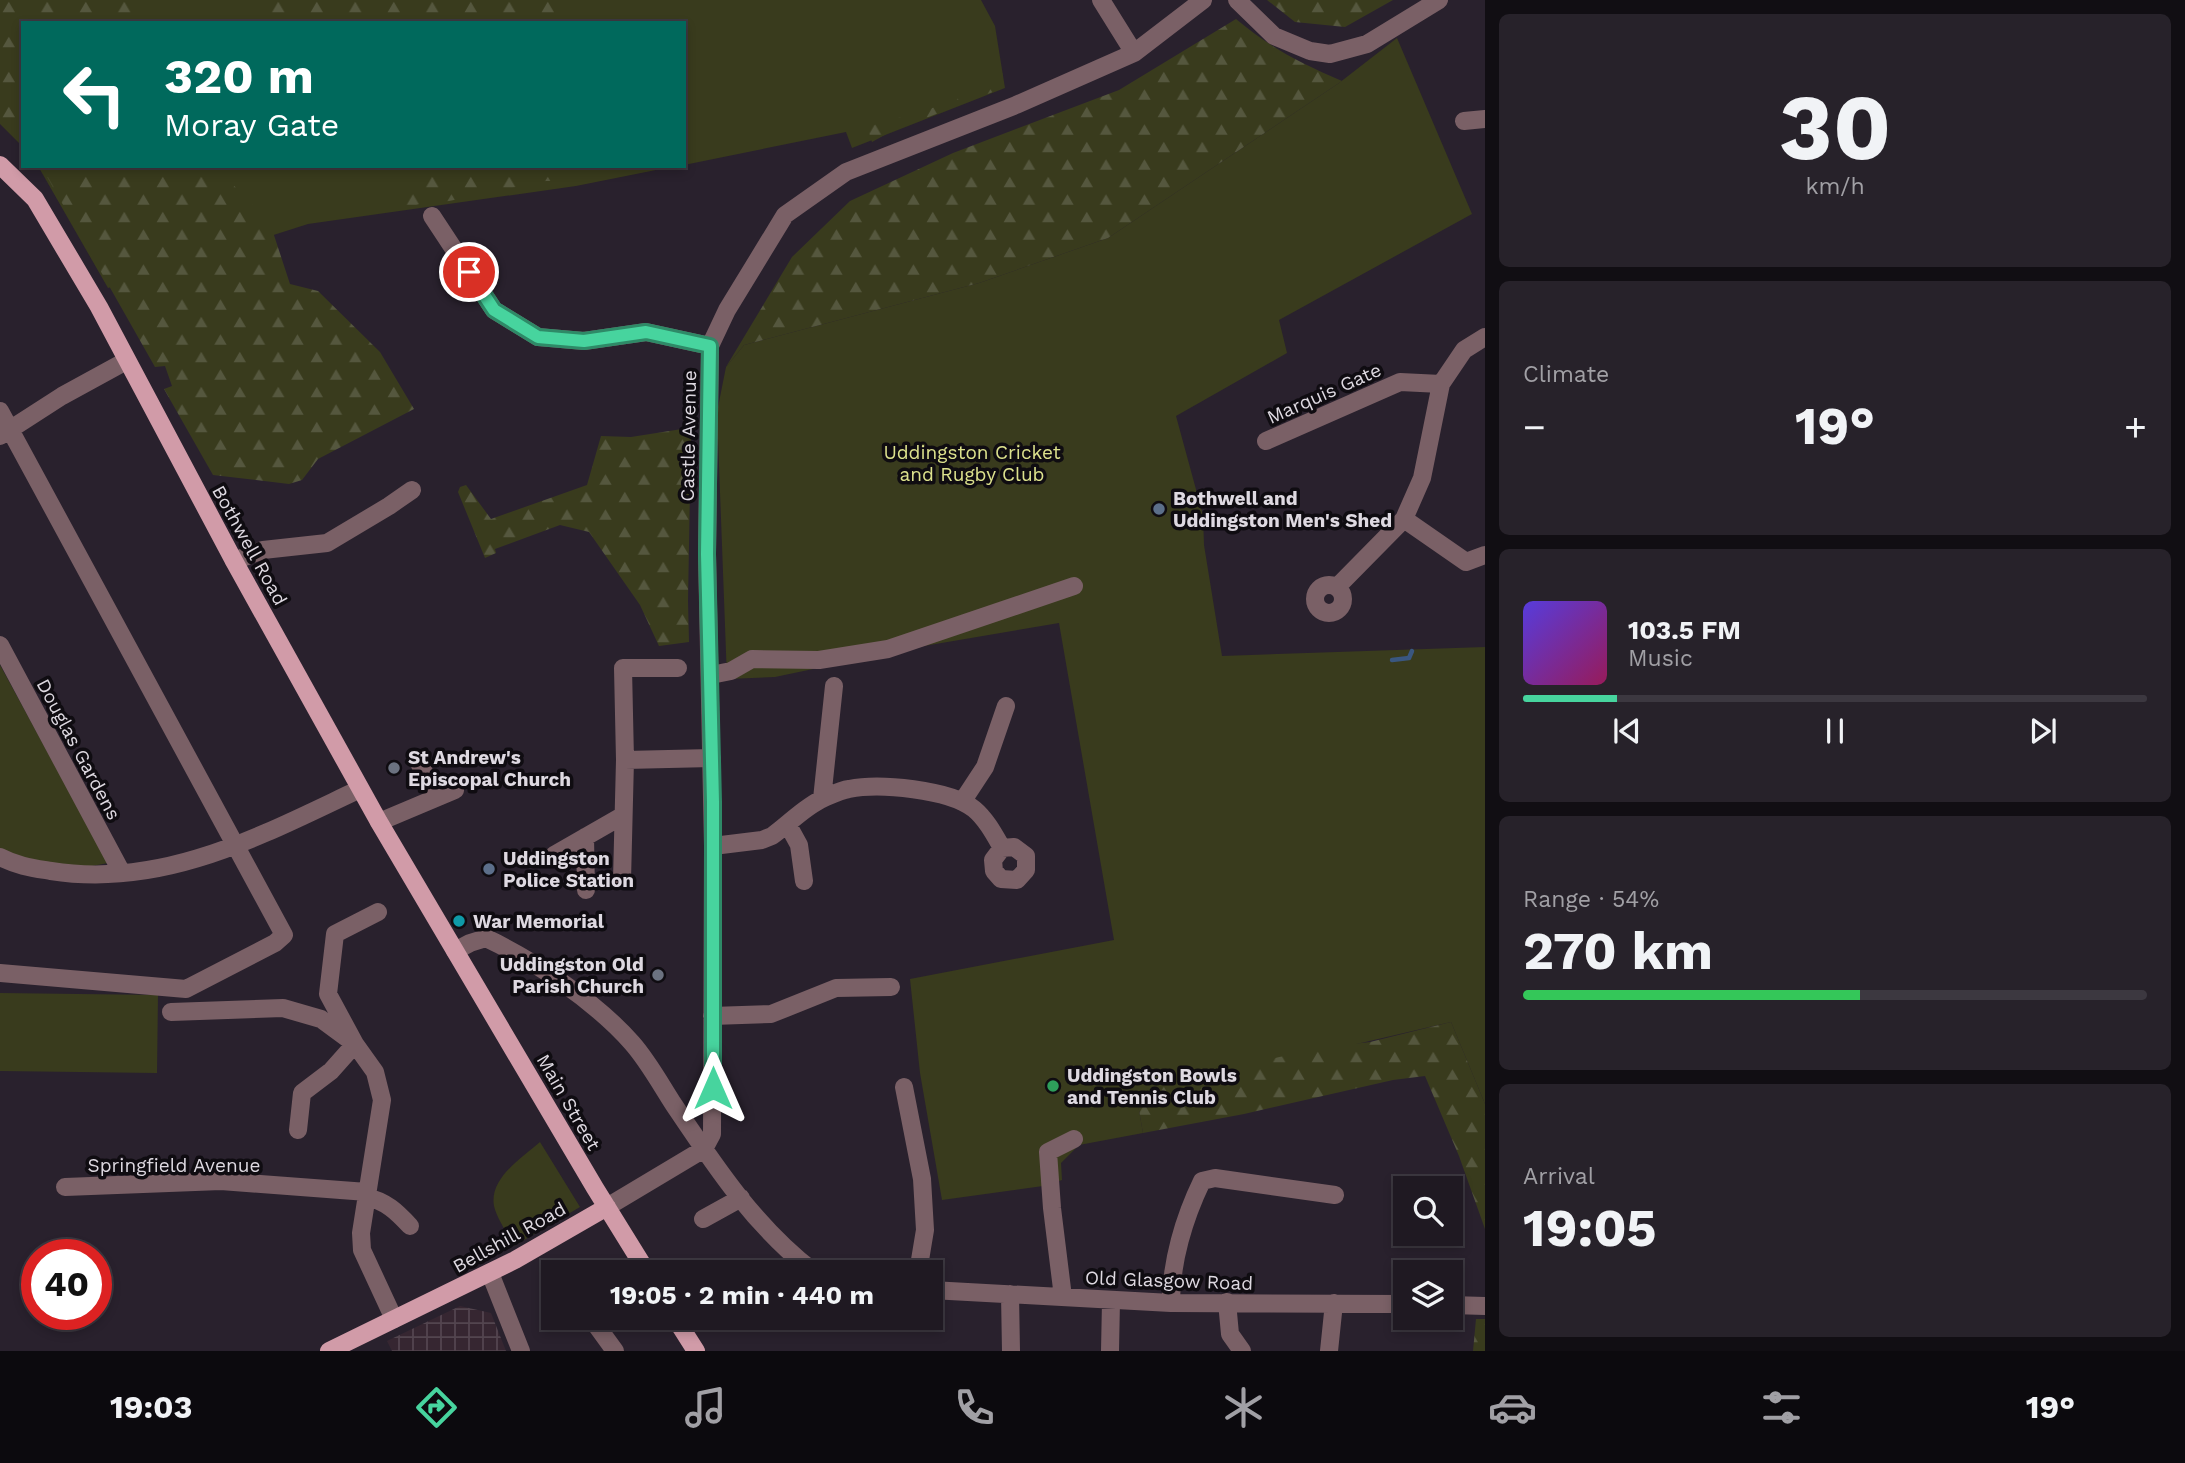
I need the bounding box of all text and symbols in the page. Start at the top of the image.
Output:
text: 320 m [164,47,314,105]
icon: left [49,49,140,140]
text: 30 [1779,74,1891,181]
text: Moray Gate [164,106,339,144]
text: km/h [1805,173,1865,200]
pin [439,242,499,302]
icon: arrive [450,253,488,291]
street label: Marquis Gate [1264,358,1385,429]
text: Climate [1523,361,1609,388]
street label: Castle Avenue [676,370,701,502]
text: 19° [1795,396,1875,457]
text: − [1523,405,1546,449]
text: + [2124,405,2147,449]
park label: Uddingston Cricket and Rugby Club [883,441,1061,486]
street label: Bothwell Road [207,481,292,609]
place label: Bothwell and Uddingston Men's Shed [1173,487,1392,532]
marker: Bothwell and Uddingston Men's Shed [1151,501,1167,517]
text: 103.5 FM [1628,615,1741,645]
text: Music [1628,645,1693,672]
street label: Douglas Gardens [32,675,125,824]
icon: previous [1608,712,1646,750]
icon: pause [1816,712,1854,750]
icon: next [2024,712,2062,750]
place label: St Andrew's Episcopal Church [408,746,571,791]
marker: St Andrew's Episcopal Church [386,760,402,776]
place label: Uddingston Police Station [503,847,634,892]
marker: Uddingston Police Station [481,861,497,877]
text: Range · 54% [1523,886,1659,913]
place label: War Memorial [473,910,605,933]
marker: War Memorial [451,913,467,929]
text: 270 km [1523,921,1713,982]
place label: Uddingston Old Parish Church [500,953,644,998]
marker: Uddingston Old Parish Church [650,967,666,983]
street label: Main Street [532,1050,605,1155]
position arrow [676,1051,750,1125]
place label: Uddingston Bowls and Tennis Club [1067,1064,1237,1109]
marker: Uddingston Bowls and Tennis Club [1045,1078,1061,1094]
street label: Springfield Avenue [88,1154,260,1177]
text: Arrival [1523,1163,1595,1190]
map controls [1393,1176,1463,1330]
button: search [1393,1176,1463,1246]
street label: Bellshill Road [449,1197,570,1278]
text: 19:05 [1523,1198,1657,1259]
speed limit sign: 40 [21,1239,112,1330]
button: layers [1393,1260,1463,1330]
street label: Old Glasgow Road [1084,1266,1253,1295]
text: 19:05 · 2 min · 440 m [610,1280,874,1310]
icon: directions [412,1383,461,1432]
icon: music [681,1383,730,1432]
icon: phone [950,1383,999,1432]
icon: climate [1219,1383,1268,1432]
icon: car [1488,1383,1537,1432]
icon: filters [1757,1383,1806,1432]
text: 19:03 [110,1388,192,1426]
text: 19° [2026,1388,2075,1426]

